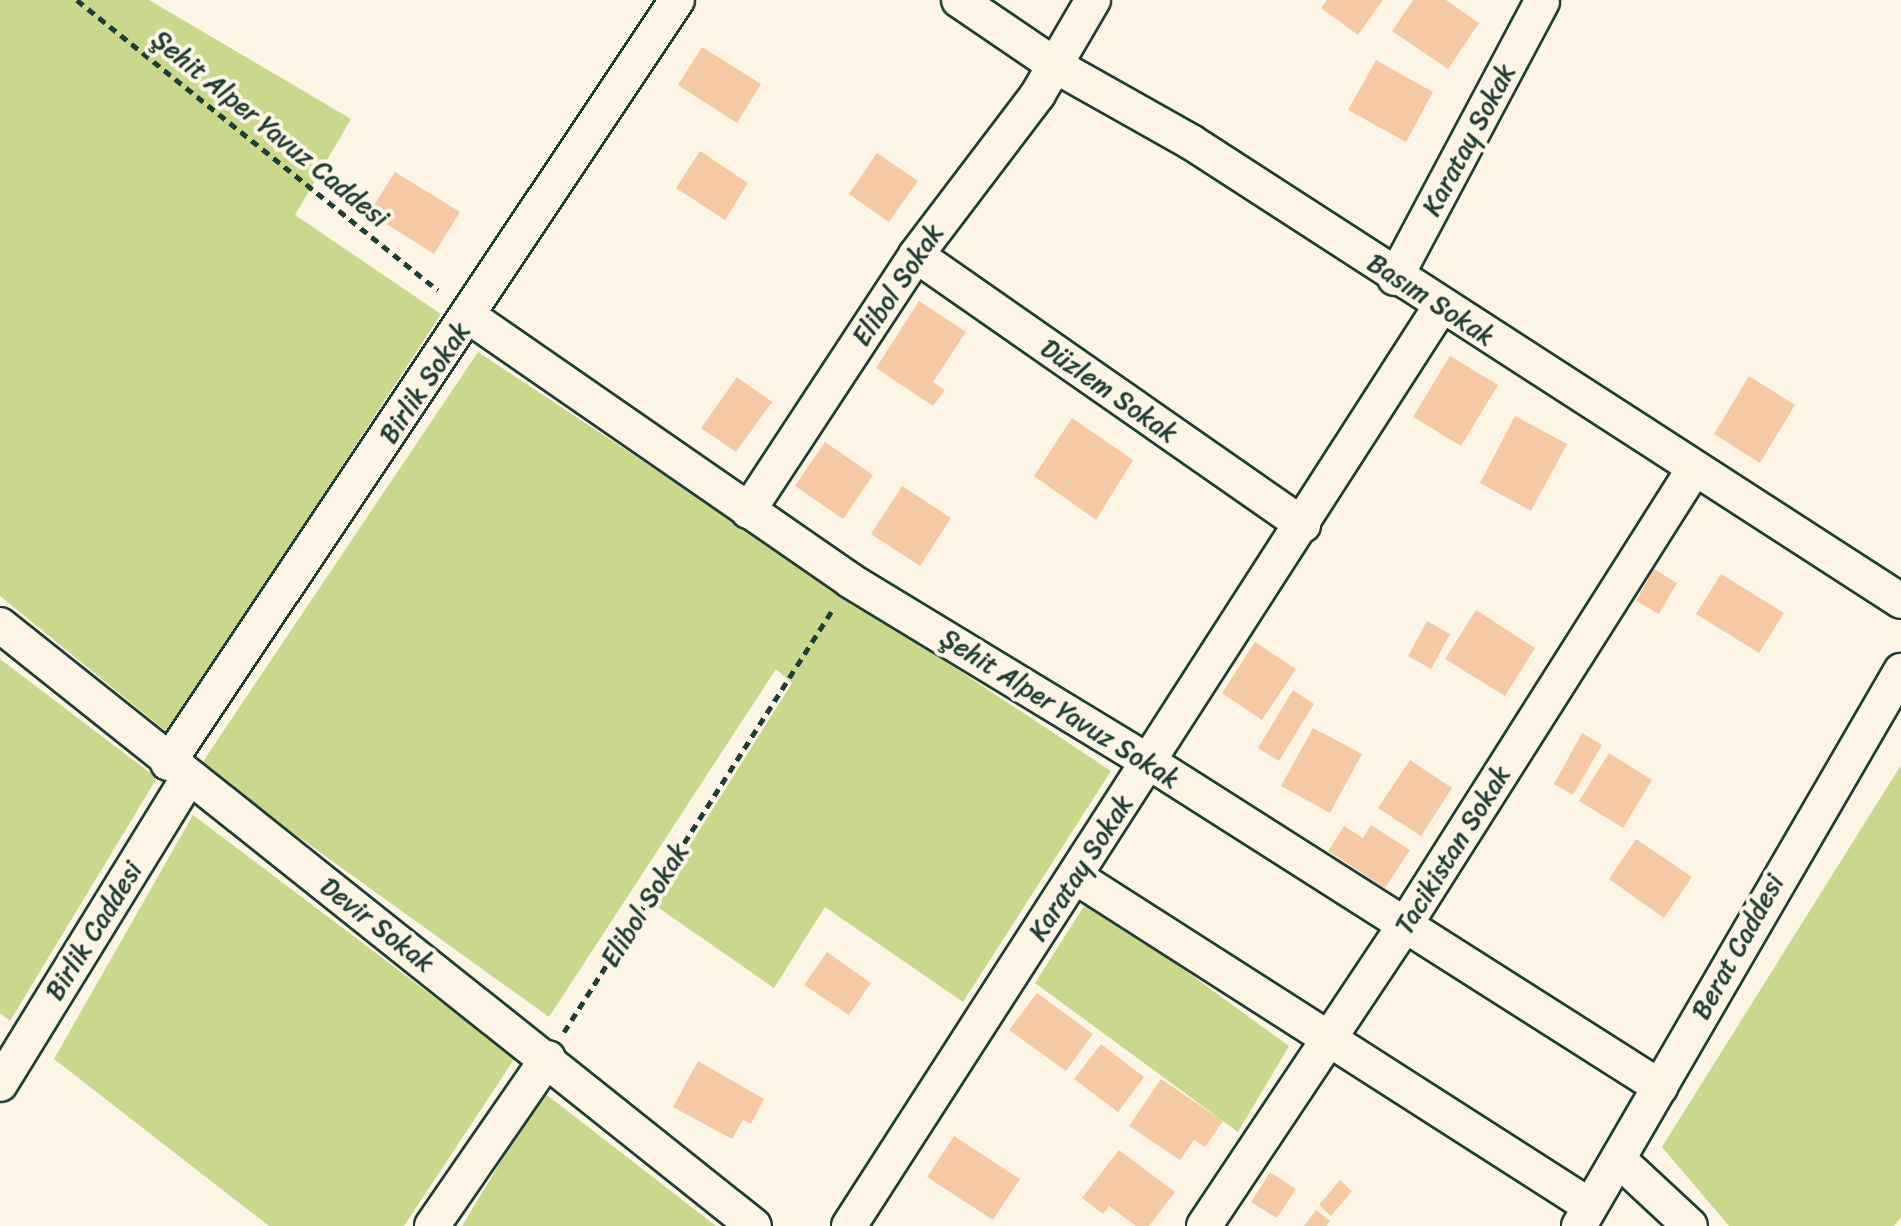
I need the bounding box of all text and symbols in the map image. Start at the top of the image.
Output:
street label: Şehit Alper Yavuz Caddesi [145,24,395,234]
street label: Karatay Sokak [1416,59,1522,221]
street label: Elibol Sokak [846,218,950,352]
street label: Basım Sokak [1361,247,1501,353]
street label: Birlik Sokak [373,316,477,450]
street label: Düzlem Sokak [1035,332,1183,450]
street label: Şehit Alper Yavuz Sokak [934,622,1186,796]
street label: Tacikistan Sokak [1389,760,1517,940]
street label: Karatay Sokak [1022,789,1140,947]
street label: Elibol Sokak [595,837,695,973]
street label: Birlik Caddesi [39,856,149,1006]
street label: Berat Caddesi [1686,870,1790,1024]
street label: Devir Sokak [314,871,440,979]

